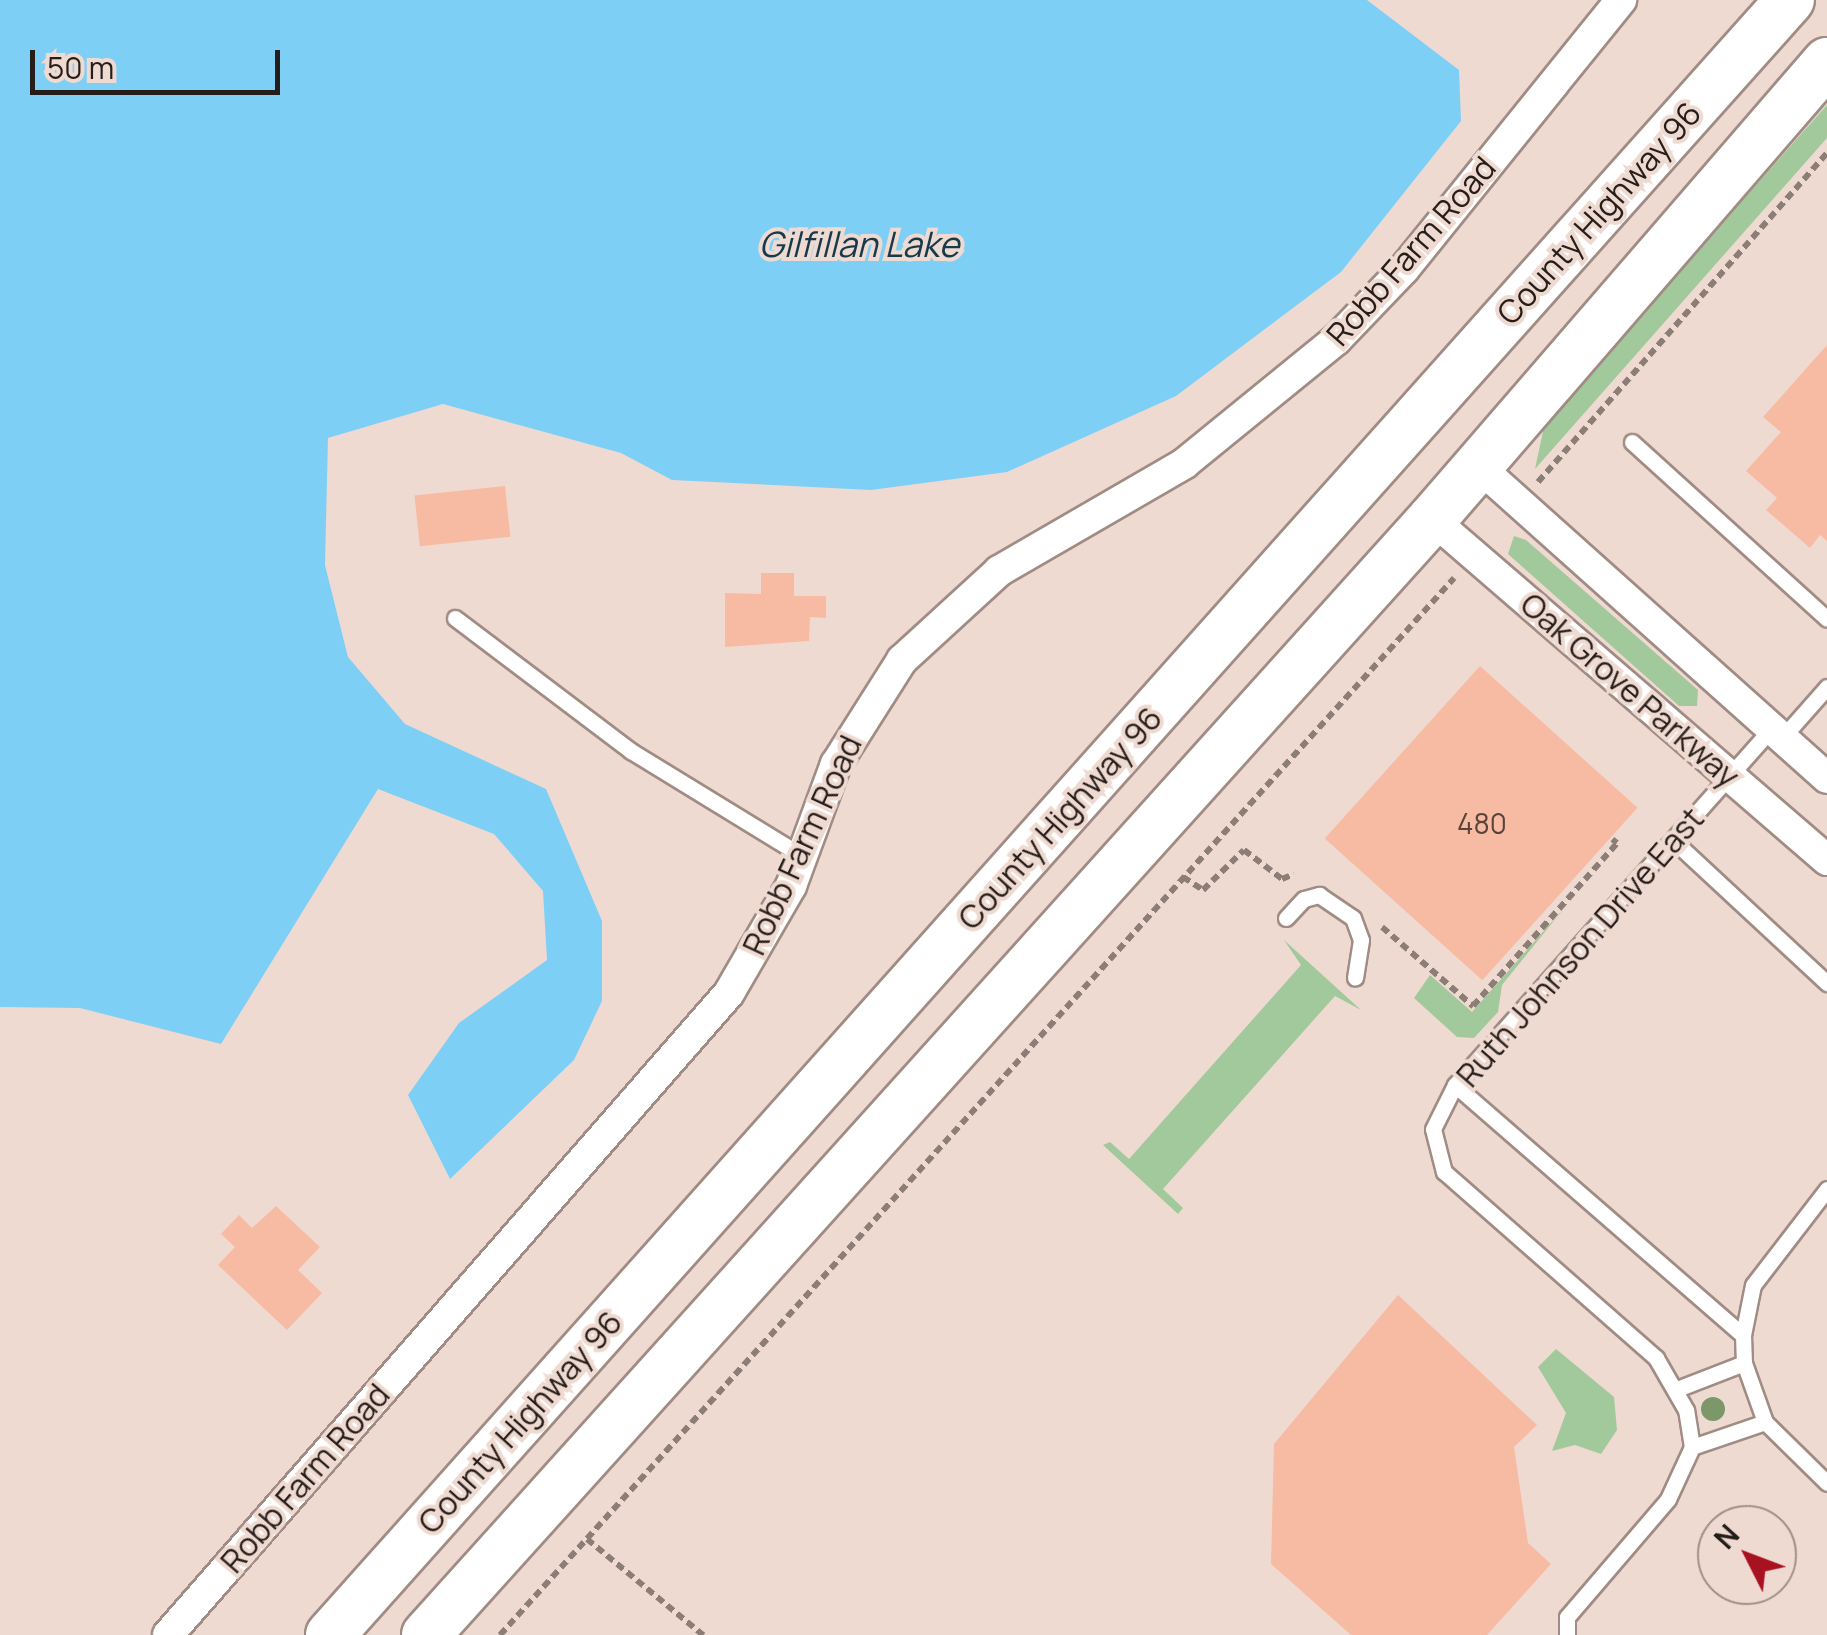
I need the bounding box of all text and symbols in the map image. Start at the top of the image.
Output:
scale bar [35,30,285,92]
text: 50 m [47,47,114,88]
street label: County Highway 96 [1489,94,1709,332]
street label: Robb Farm Road [1319,149,1503,353]
water label: Gilfillan Lake [759,223,959,265]
street label: Oak Grove Parkway [1513,585,1747,795]
street label: County Highway 96 [950,699,1170,937]
street label: Robb Farm Road [734,729,870,961]
street label: Ruth Johnson Drive East [1448,800,1712,1094]
house number: 480 [1457,806,1507,840]
street label: County Highway 96 [410,1303,630,1541]
street label: Robb Farm Road [213,1376,397,1580]
north arrow [1697,1505,1797,1605]
text: N [1705,1516,1747,1556]

